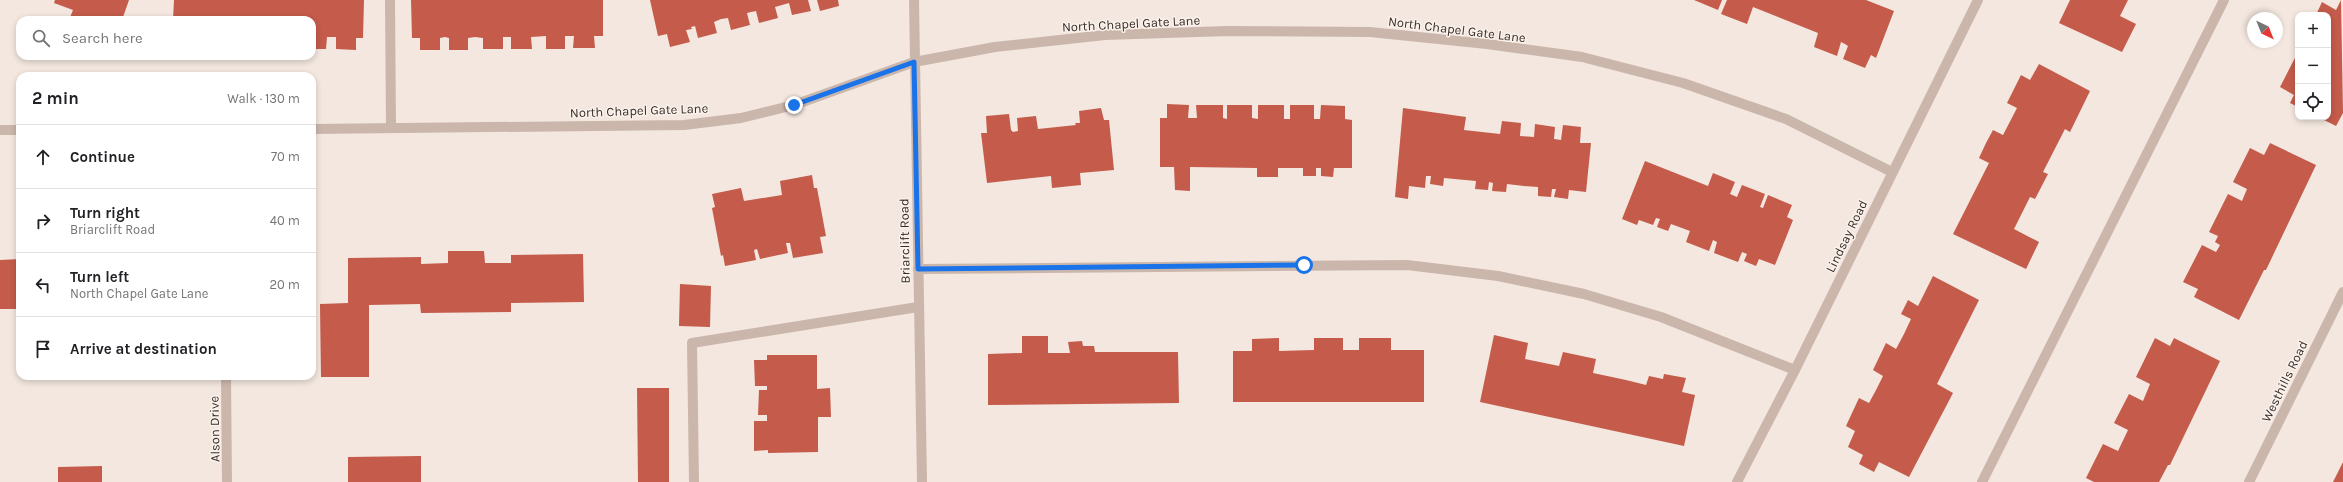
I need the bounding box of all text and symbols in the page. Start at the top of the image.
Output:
street label: North Chapel Gate Lane [1062,12,1201,35]
north arrow [2247,12,2283,48]
map controls [2295,12,2331,120]
button: + [2295,12,2331,48]
street label: North Chapel Gate Lane [1387,14,1527,45]
search box [16,16,316,60]
icon: search [30,27,52,49]
text: Search here [62,29,143,47]
button: − [2295,48,2331,84]
button: locate [2295,84,2331,120]
text: 2 min [32,88,79,108]
text: Walk · 130 m [227,91,300,106]
route end [785,96,803,114]
street label: North Chapel Gate Lane [570,101,709,120]
icon: ahead [32,146,54,168]
text: Continue [70,148,135,166]
text: 70 m [271,149,300,164]
street label: Briarclift Road [896,198,913,284]
street label: Lindsay Road [1822,198,1870,275]
text: Turn right [70,204,140,222]
icon: right [32,210,54,232]
text: 40 m [270,213,300,228]
text: Briarclift Road [70,222,155,237]
route start [1295,256,1313,274]
text: Turn left [70,268,129,286]
icon: left [32,274,54,296]
text: 20 m [270,277,300,292]
text: North Chapel Gate Lane [70,286,208,301]
icon: arrive [32,338,54,360]
street label: Westhills Road [2258,338,2311,424]
text: Arrive at destination [70,340,217,358]
street label: Alson Drive [206,395,223,462]

